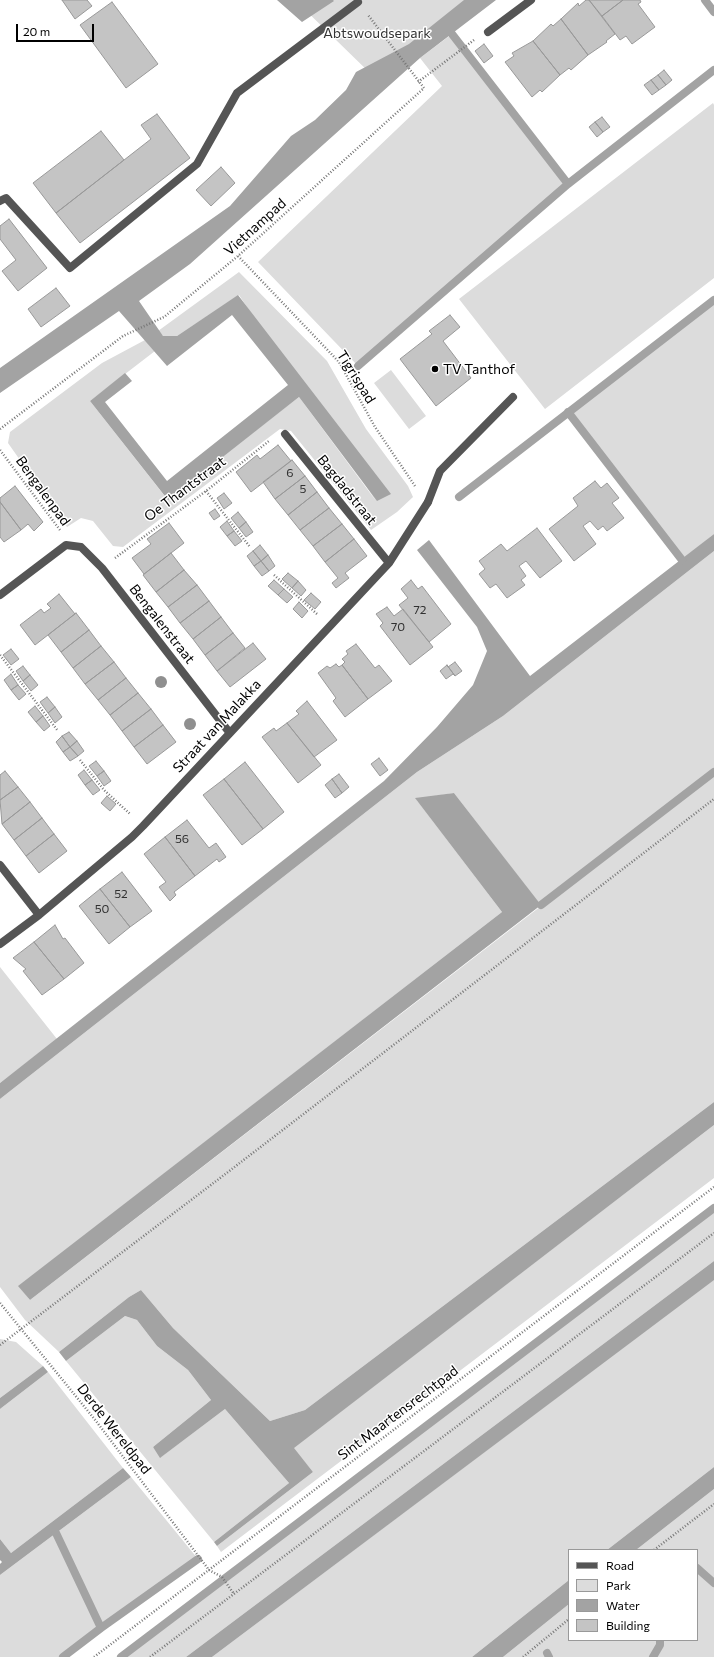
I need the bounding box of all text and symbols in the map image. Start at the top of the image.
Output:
scale bar [18,16,96,42]
text: 20 m [23,24,50,38]
park label: Abtswoudsepark [323,25,431,41]
street label: Vietnampad [221,195,289,259]
street label: Tigrispad [333,347,379,407]
place label: TV Tanthof [443,361,515,377]
marker: TV Tanthof [430,364,440,374]
street label: Bagdadstraat [314,452,380,528]
street label: Bengalenpad [12,453,74,529]
street label: Oe Thantstraat [141,453,229,525]
house number: 6 [286,466,294,480]
house number: 5 [300,482,306,496]
street label: Bengalenstraat [126,581,198,667]
house number: 72 [414,603,426,617]
house number: 70 [391,620,405,634]
street label: Straat van Malakka [169,676,265,776]
house number: 56 [175,832,189,846]
house number: 52 [114,887,128,901]
house number: 50 [95,902,109,916]
street label: Sint Maartensrechtpad [335,1362,461,1464]
street label: Derde Wereldpad [74,1381,154,1477]
legend [568,1549,698,1641]
text: Road [606,1558,634,1572]
text: Park [606,1578,631,1592]
text: Water [606,1598,640,1612]
text: Building [606,1618,650,1632]

